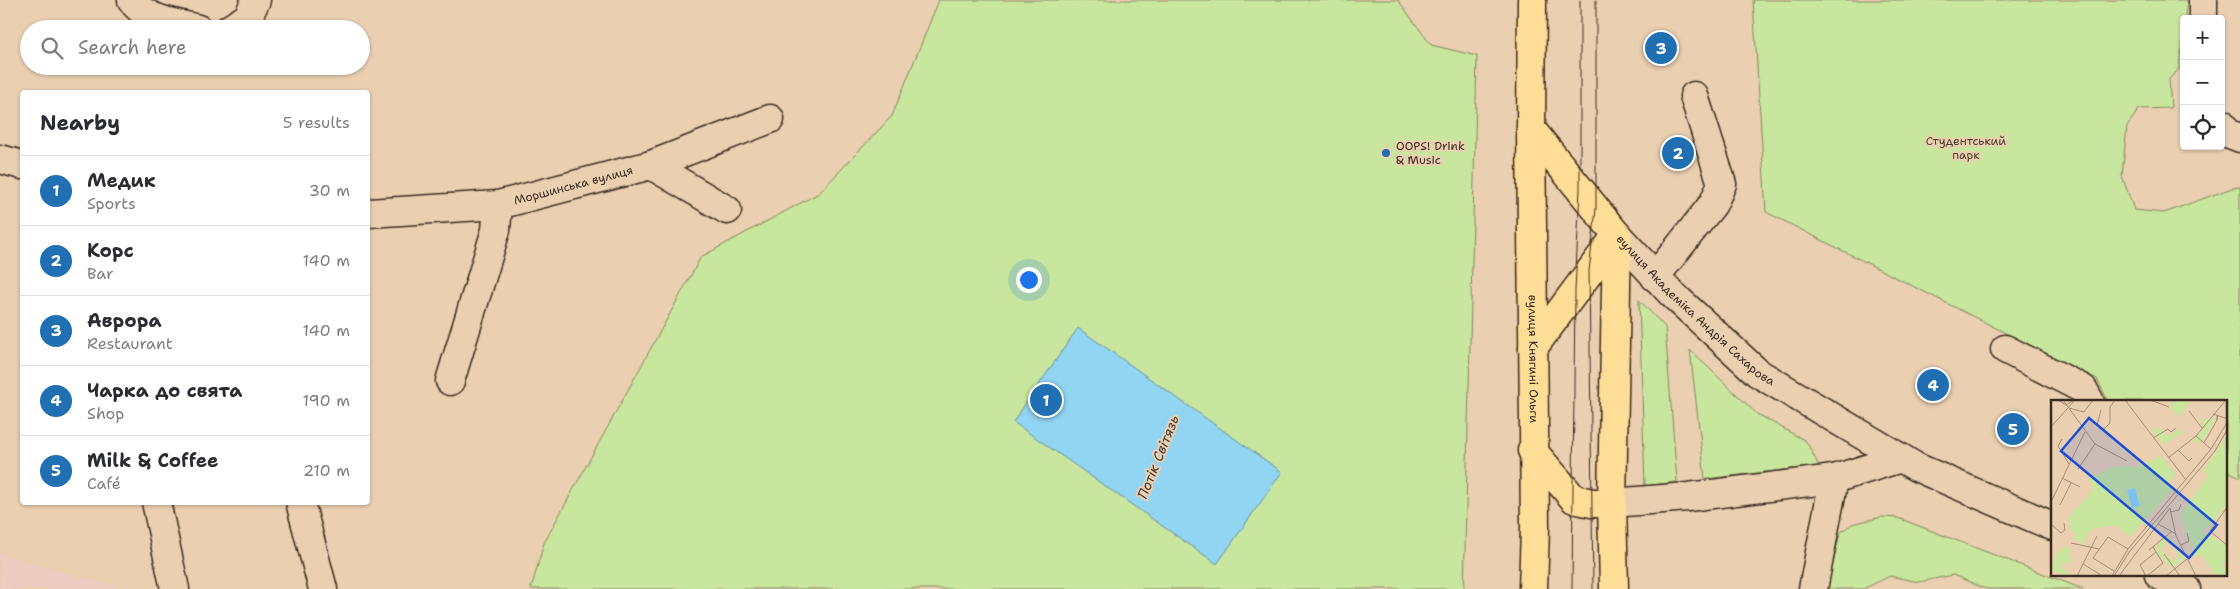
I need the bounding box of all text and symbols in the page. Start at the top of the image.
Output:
map controls [2180,15,2225,150]
button: + [2180,15,2225,60]
search box [20,20,370,75]
pin: 3 [1645,29,1677,67]
icon: search [38,34,66,62]
text: Search here [78,35,187,60]
button: − [2180,60,2225,105]
button: locate [2180,105,2225,150]
text: Nearby [40,109,120,137]
text: 5 results [283,112,350,133]
park label: Студентський парк [1926,133,2006,163]
pin: 2 [1662,134,1694,172]
place label: OOPS! Drink & Music [1396,138,1465,168]
marker: OOPS! Drink & Music [1380,147,1392,159]
street label: Моршинська вулиця [512,162,635,209]
text: Медик [87,168,156,193]
text: 1 [52,180,60,201]
text: 30 m [309,180,350,201]
text: Sports [87,193,136,214]
street label: вулиця Академіка Андрія Сахарова [1613,231,1778,389]
text: Корс [87,238,134,263]
text: 2 [50,250,62,271]
text: 140 m [303,250,350,271]
text: Bar [87,263,114,284]
your location [1016,267,1042,293]
street label: вулиця Княгині Ольги [1525,295,1542,423]
text: Аврора [87,308,162,333]
text: 3 [50,320,62,341]
text: 140 m [303,320,350,341]
text: Restaurant [87,333,173,354]
pin: 4 [1917,366,1949,404]
text: Чарка до свята [87,378,242,403]
pin: 1 [1030,381,1062,419]
text: 4 [50,390,62,411]
text: 190 m [303,390,350,411]
inset map [2051,400,2228,576]
text: Shop [87,403,124,424]
pin: 5 [1997,410,2029,448]
water label: Потік Світязь [1133,412,1183,502]
text: Milk & Coffee [87,448,218,473]
text: 5 [51,460,61,481]
text: 210 m [303,460,350,481]
text: Café [87,473,121,494]

